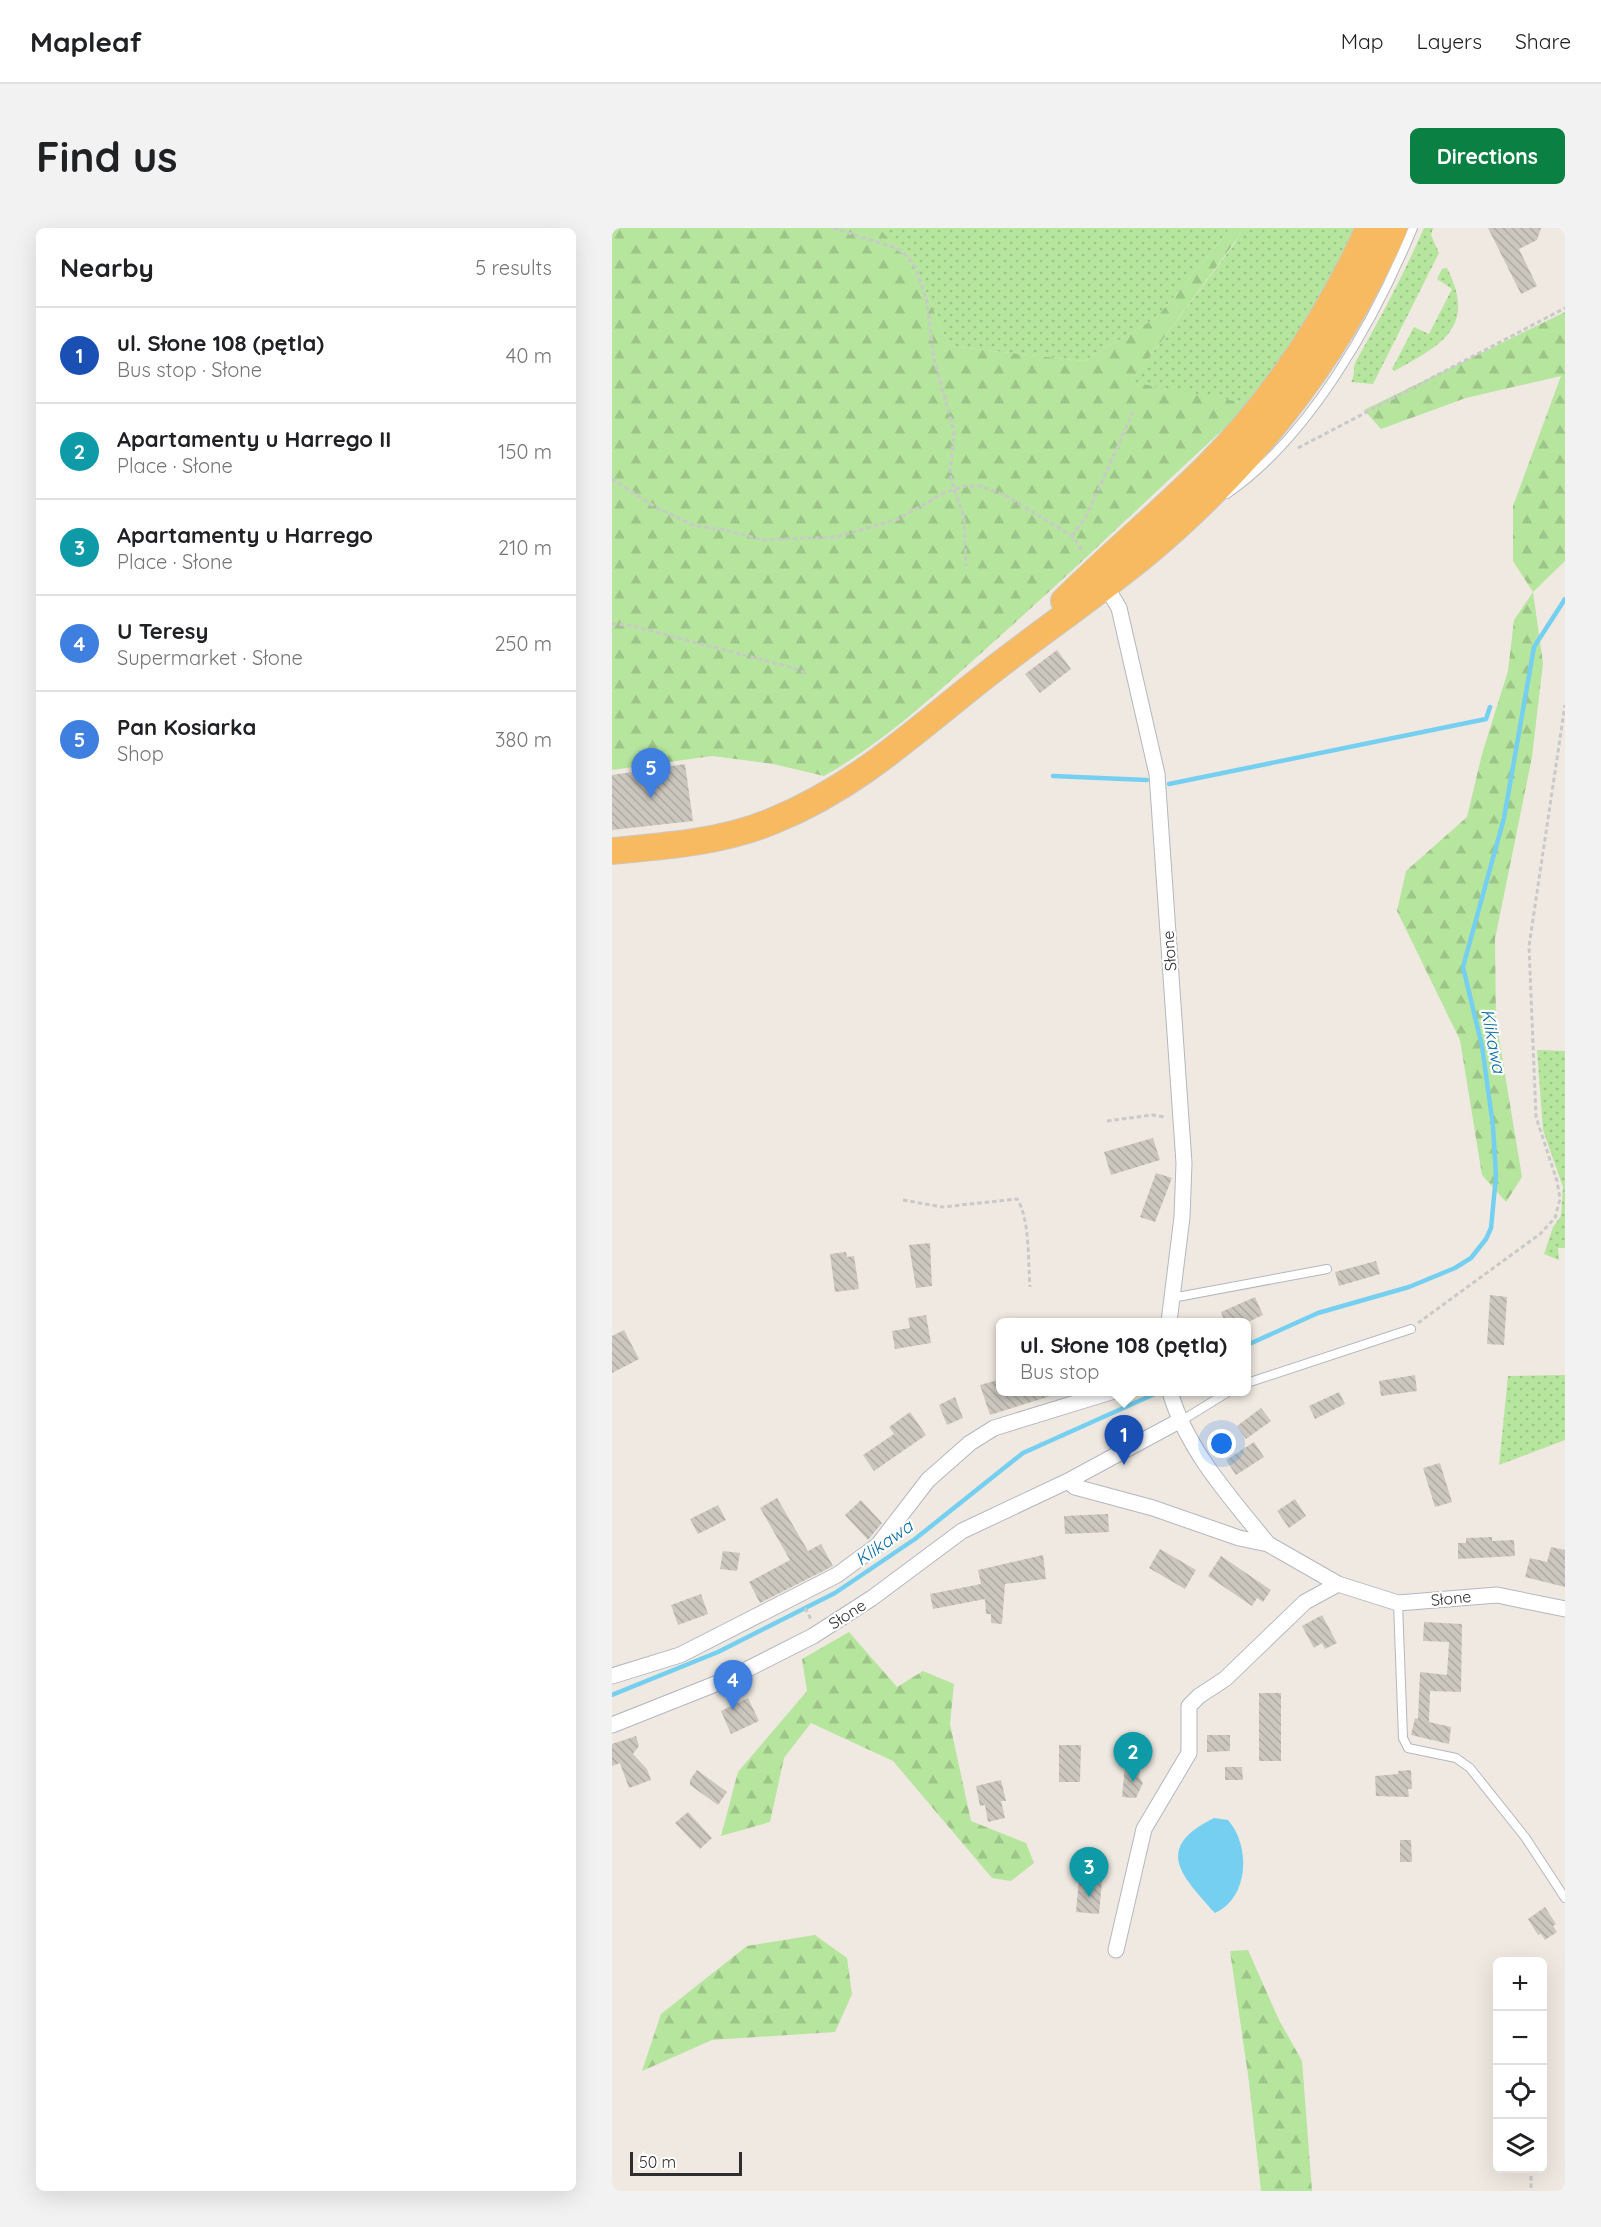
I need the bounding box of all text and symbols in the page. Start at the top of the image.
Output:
text: Mapleaf [30,24,142,59]
text: Map [1341,28,1384,54]
text: Layers [1417,28,1482,54]
text: Share [1515,28,1571,54]
button: Directions [1410,128,1565,184]
text: Find us [36,130,178,183]
text: Nearby [60,251,154,284]
text: 5 results [475,255,552,280]
text: ul. Słone 108 (pętla) [117,329,324,357]
text: 1 [76,343,83,368]
text: 40 m [506,343,552,368]
text: Bus stop · Słone [117,357,262,382]
text: Apartamenty u Harrego II [117,425,391,453]
text: 2 [74,439,85,464]
text: 150 m [498,439,552,464]
text: Place · Słone [117,453,233,478]
text: Apartamenty u Harrego [117,521,373,549]
text: 3 [74,535,85,560]
text: 210 m [498,535,552,560]
text: Place · Słone [117,549,233,574]
text: U Teresy [117,617,208,645]
text: 4 [74,631,85,656]
text: 250 m [494,631,552,656]
text: Supermarket · Słone [117,645,303,670]
text: Pan Kosiarka [117,713,256,741]
text: 5 [74,727,85,752]
text: 380 m [495,727,552,752]
text: Shop [117,741,164,766]
pin: 5 [632,748,670,798]
street label: Słone [1158,930,1180,972]
water label: Klikawa [1476,1007,1511,1076]
popup [996,1318,1251,1396]
text: ul. Słone 108 (pętla) [1020,1331,1227,1359]
text: Bus stop [1020,1359,1099,1384]
pin: 1 [1104,1416,1144,1465]
your location [1207,1429,1236,1458]
water label: Klikawa [850,1514,918,1571]
street label: Słone [1430,1586,1472,1610]
street label: Słone [825,1595,869,1633]
pin: 4 [714,1660,752,1710]
pin: 2 [1114,1732,1152,1782]
pin: 3 [1070,1848,1108,1897]
map controls [1493,1957,1547,2173]
button: + [1493,1957,1547,2011]
button: − [1493,2011,1547,2065]
button: locate [1493,2065,1547,2119]
button: layers [1493,2119,1547,2173]
scale bar [630,2149,742,2176]
text: 50 m [639,2152,676,2172]

